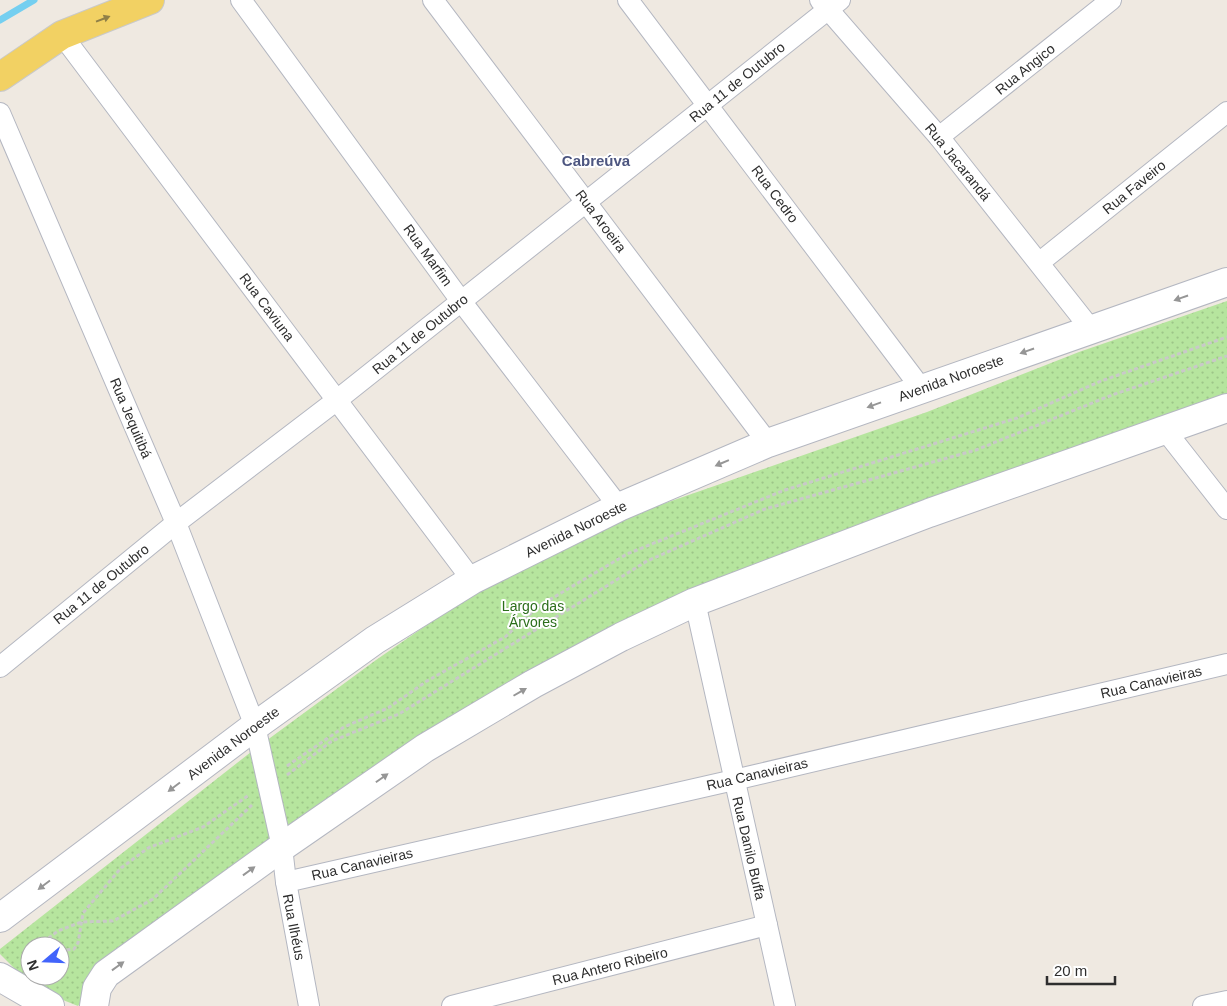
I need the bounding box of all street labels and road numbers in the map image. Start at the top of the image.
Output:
street label: Rua 11 de Outubro [686,39,788,125]
street label: Rua Angico [992,40,1058,98]
street label: Rua Jacarandá [922,120,994,204]
street label: Rua Faveiro [1099,157,1169,217]
street label: Rua Cedro [748,162,802,226]
street label: Rua Aroeira [572,187,630,256]
street label: Rua Marfim [400,221,456,289]
street label: Rua Caviuna [236,270,298,344]
street label: Rua 11 de Outubro [369,291,471,377]
street label: Avenida Noroeste [896,351,1006,405]
street label: Rua Jequitibá [107,375,155,461]
street label: Avenida Noroeste [523,497,630,561]
street label: Rua 11 de Outubro [50,541,152,627]
street label: Rua Canavieiras [1099,663,1203,701]
street label: Avenida Noroeste [184,703,282,783]
street label: Rua Canavieiras [705,755,809,793]
street label: Rua Danilo Buffa [729,795,769,901]
street label: Rua Canavieiras [310,845,414,883]
street label: Rua Ilhéus [280,893,308,961]
street label: Rua Antero Ribeiro [551,944,670,988]

